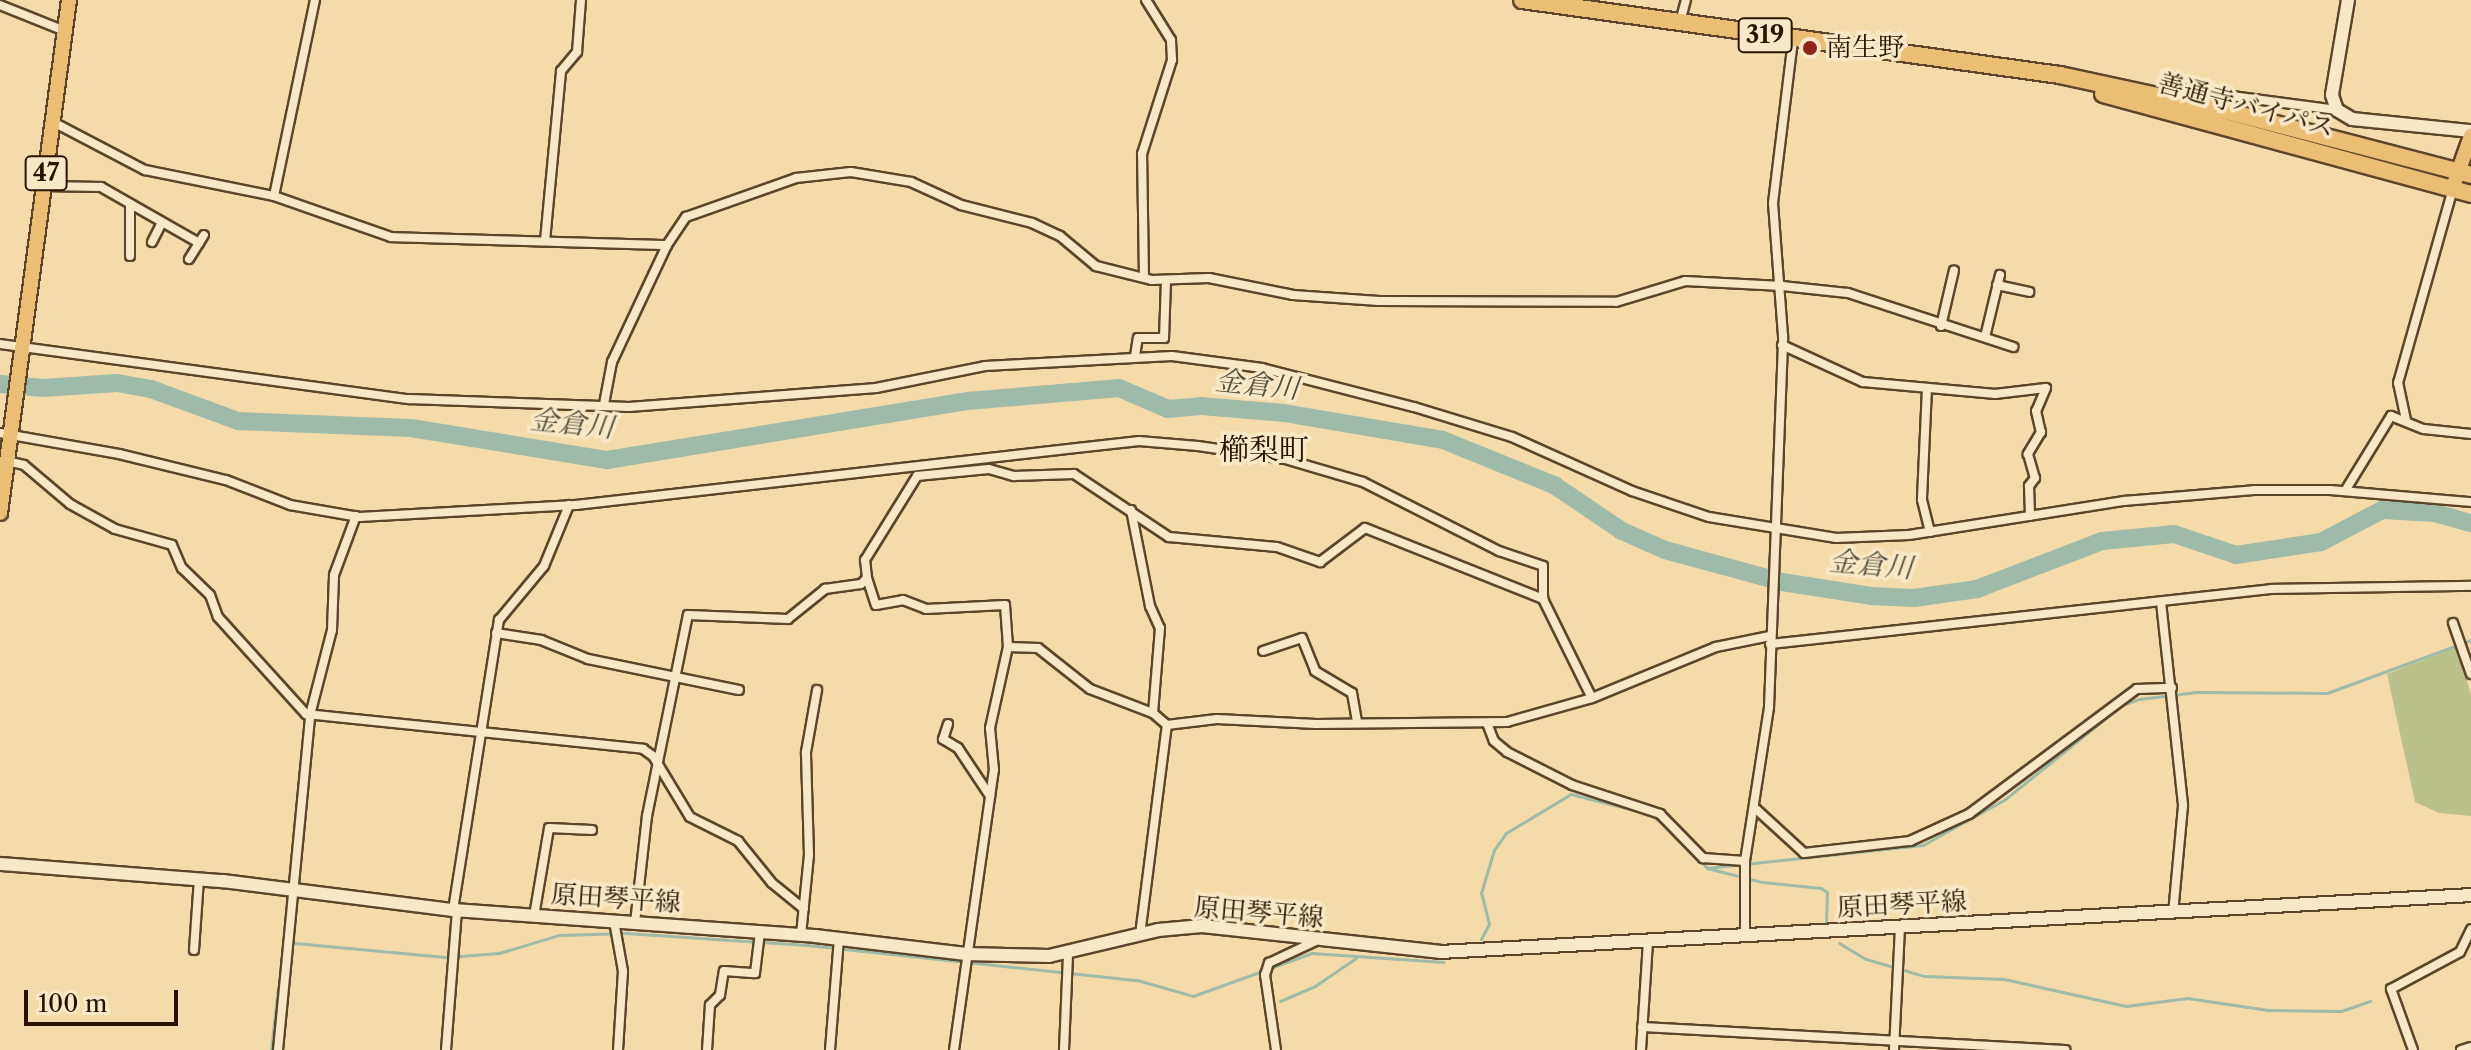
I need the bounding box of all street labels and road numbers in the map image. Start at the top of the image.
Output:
road number: 319 [1737,15,1793,55]
street label: 善通寺バイパス [2154,67,2338,145]
road number: 47 [24,153,68,193]
street label: 原田琴平線 [550,879,682,919]
street label: 原田琴平線 [1836,886,1968,924]
street label: 原田琴平線 [1193,892,1325,934]

